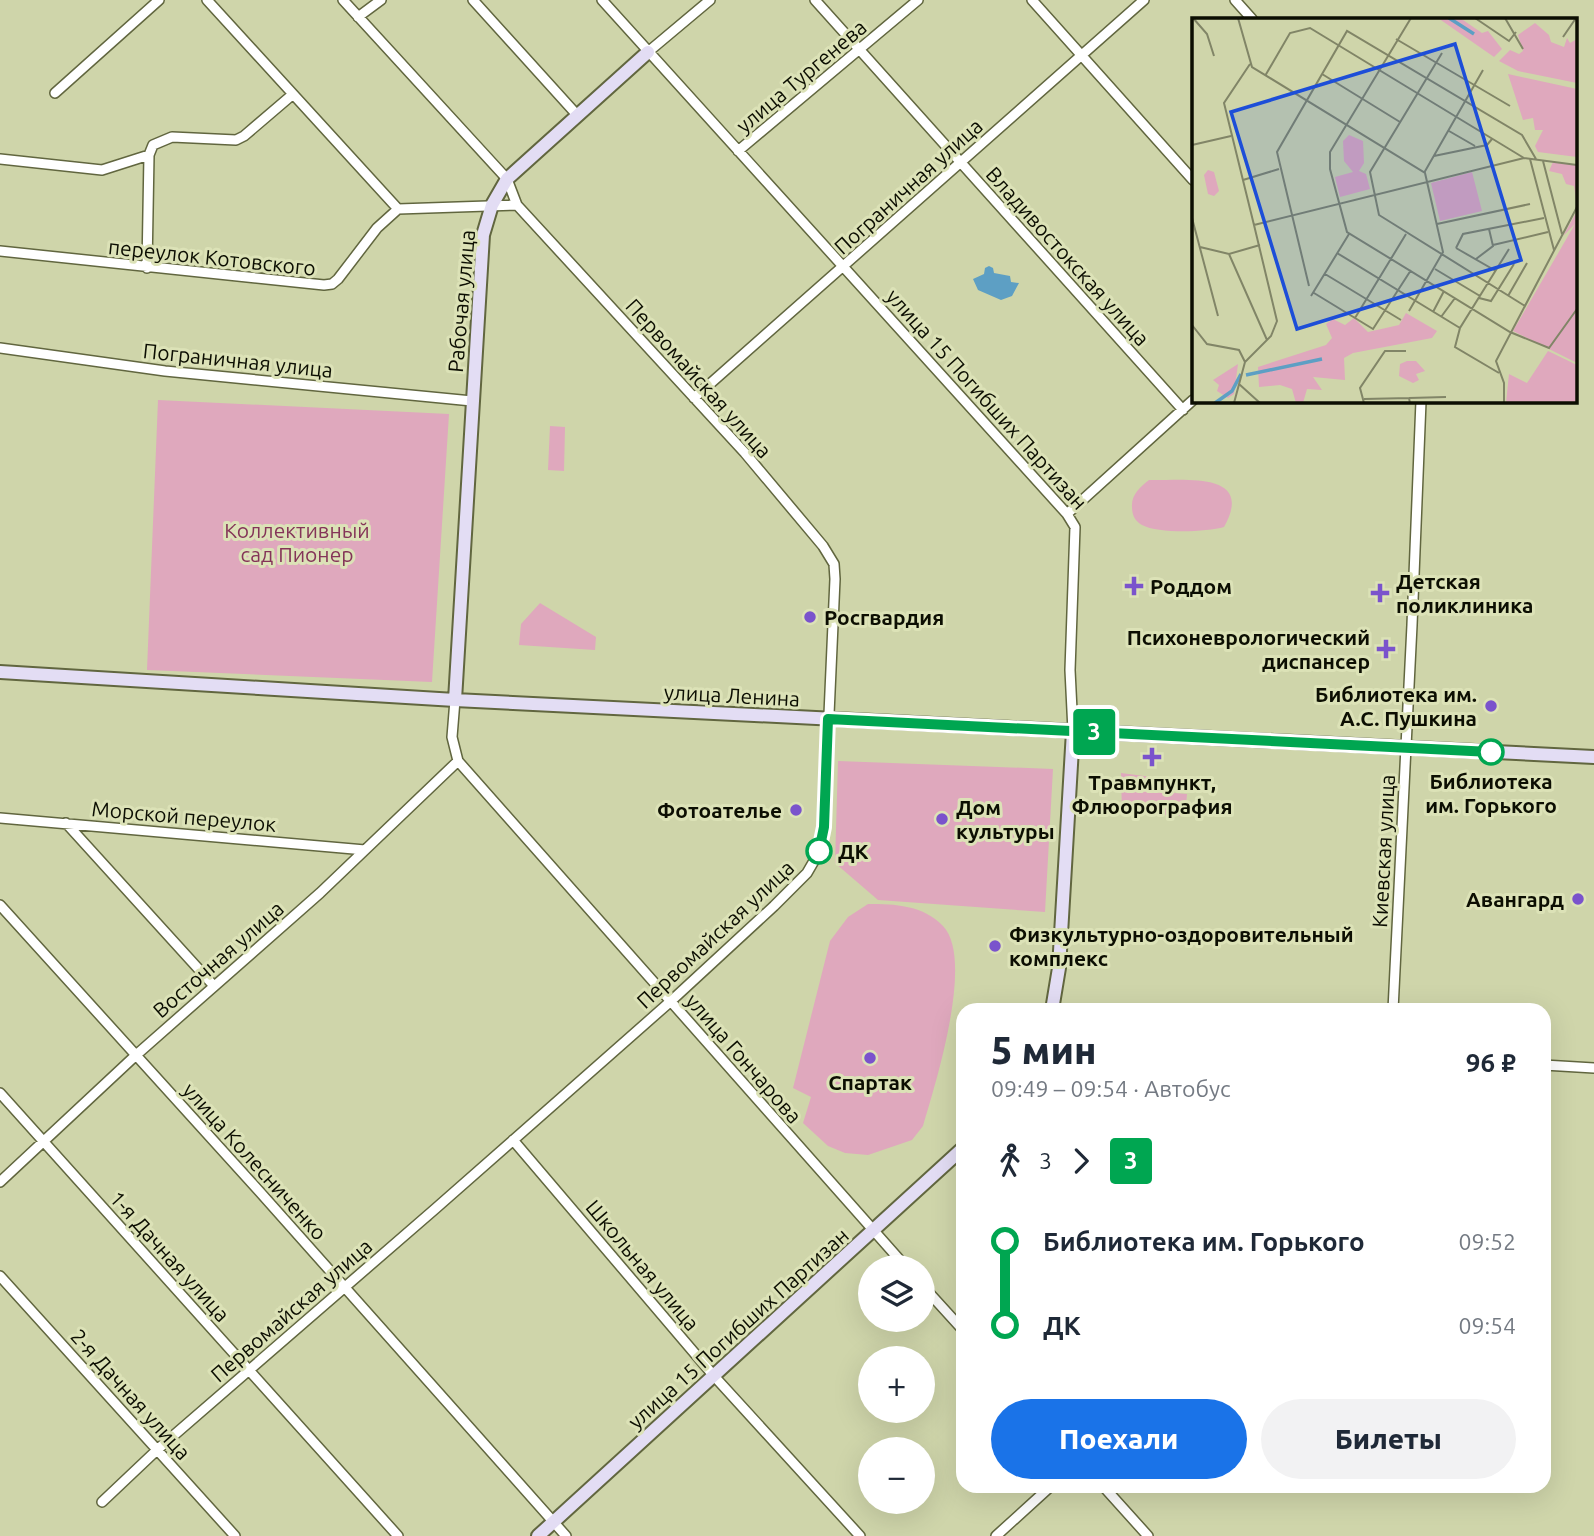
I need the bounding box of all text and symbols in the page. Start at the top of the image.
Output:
street label: улица Тургенева [731,15,871,137]
inset map [1192,18,1576,402]
street label: Пограничная улица [829,113,987,259]
street label: Владивостокская улица [981,162,1155,350]
street label: Рабочая улица [443,229,479,373]
street label: переулок Котовского [107,234,317,280]
street label: улица 15 Погибших Партизан [882,284,1092,514]
street label: Первомайская улица [621,294,777,462]
street label: Пограничная улица [142,338,334,382]
park label: Коллективный сад Пионер [224,518,370,566]
place label: Детская поликлиника [1396,569,1533,617]
place label: Роддом [1150,574,1232,598]
marker: Роддом [1124,576,1144,596]
marker: Детская поликлиника [1370,583,1390,603]
place label: Росгвардия [824,605,944,629]
marker: Росгвардия [802,609,818,625]
place label: Психоневрологический диспансер [1127,625,1370,673]
marker: Психоневрологический диспансер [1376,639,1396,659]
street label: улица Ленина [663,679,801,711]
place label: Библиотека им. А.С. Пушкина [1315,682,1477,730]
marker: Библиотека им. А.С. Пушкина [1483,698,1499,714]
line badge: 3 [1071,709,1117,755]
text: 3 [1087,718,1101,745]
marker: Библиотека им. Горького [1478,739,1504,765]
marker: Травмпункт, Флюорография [1142,747,1162,767]
place label: Библиотека им. Горького [1425,769,1557,817]
place label: Травмпункт, Флюорография [1072,770,1232,818]
street label: Киевская улица [1367,774,1399,928]
place label: Дом культуры [956,795,1055,843]
street label: Морской переулок [91,796,277,836]
place label: Фотоателье [657,798,782,822]
marker: Фотоателье [788,802,804,818]
marker: Дом культуры [934,811,950,827]
marker: ДК [806,838,832,864]
place label: ДК [838,839,869,863]
street label: Первомайская улица [632,855,798,1013]
place label: Авангард [1466,887,1564,911]
marker: Авангард [1570,891,1586,907]
street label: Восточная улица [148,896,288,1022]
place label: Физкультурно-оздоровительный комплекс [1009,922,1354,970]
marker: Физкультурно-оздоровительный комплекс [987,938,1003,954]
street label: улица Гончарова [681,988,807,1128]
text: 5 мин [991,1029,1097,1071]
text: 96 ₽ [1466,1048,1516,1077]
marker: Спартак [862,1050,878,1066]
place label: Спартак [828,1070,912,1094]
text: 09:49 – 09:54 · Автобус [991,1076,1231,1101]
street label: улица Колесниченко [178,1078,332,1244]
icon: walk [991,1142,1029,1180]
icon: forward [1062,1142,1100,1180]
text: 3 [1124,1147,1138,1174]
text: 3 [1039,1148,1052,1173]
street label: 1-я Дачная улица [105,1186,235,1326]
street label: Школьная улица [581,1195,705,1335]
street label: улица 15 Погибших Партизан [623,1223,853,1433]
text: Библиотека им. Горького [1043,1227,1365,1256]
text: 09:52 [1458,1229,1516,1254]
street label: Первомайская улица [206,1233,376,1387]
map controls [858,1255,935,1514]
button: layers [858,1255,935,1332]
text: ДК [1043,1311,1081,1340]
text: 09:54 [1458,1313,1516,1338]
street label: 2-я Дачная улица [66,1324,196,1464]
button: + [858,1346,935,1423]
button: Поехали [991,1399,1247,1479]
button: Билеты [1261,1399,1516,1479]
button: − [858,1437,935,1514]

